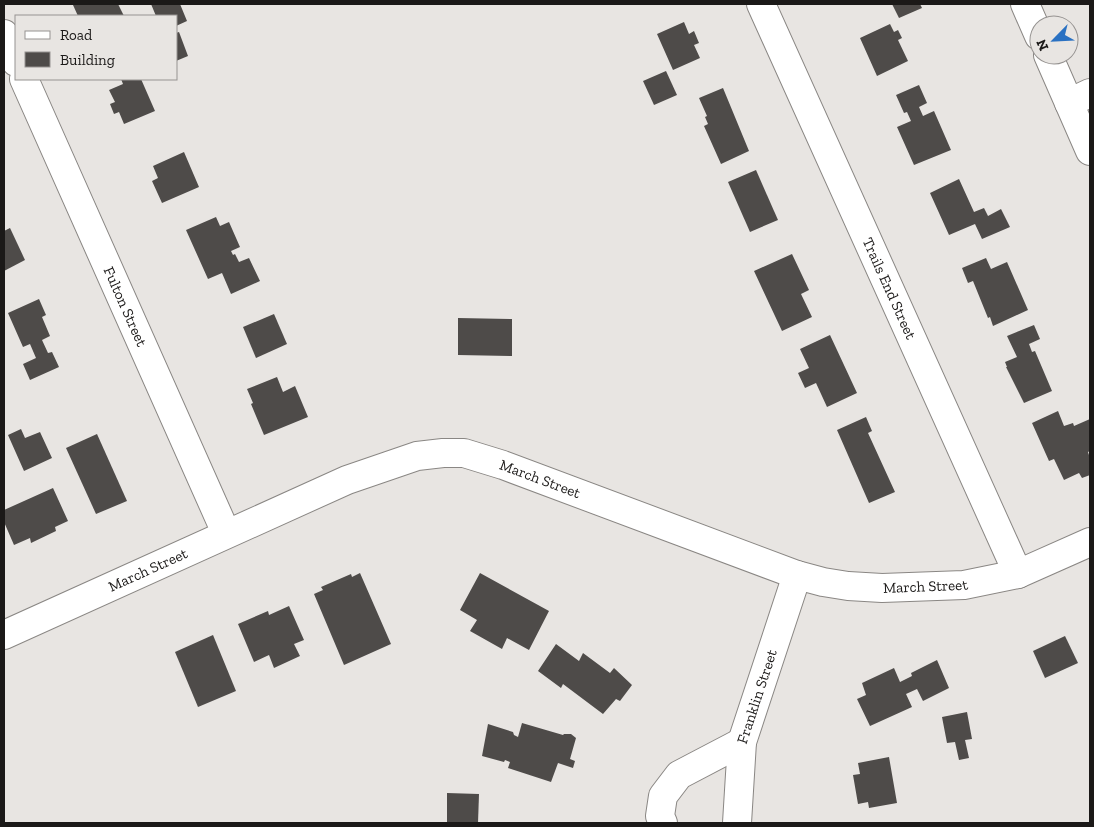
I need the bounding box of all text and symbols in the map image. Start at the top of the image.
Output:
legend [15,15,178,80]
north arrow [1029,15,1079,65]
text: Road [60,26,93,44]
text: N [1033,36,1053,53]
text: Building [60,51,115,69]
street label: Trails End Street [859,235,920,342]
street label: Fulton Street [100,264,151,350]
street label: March Street [497,456,583,502]
street label: March Street [106,544,191,596]
street label: March Street [883,575,970,597]
street label: Franklin Street [733,647,781,746]

